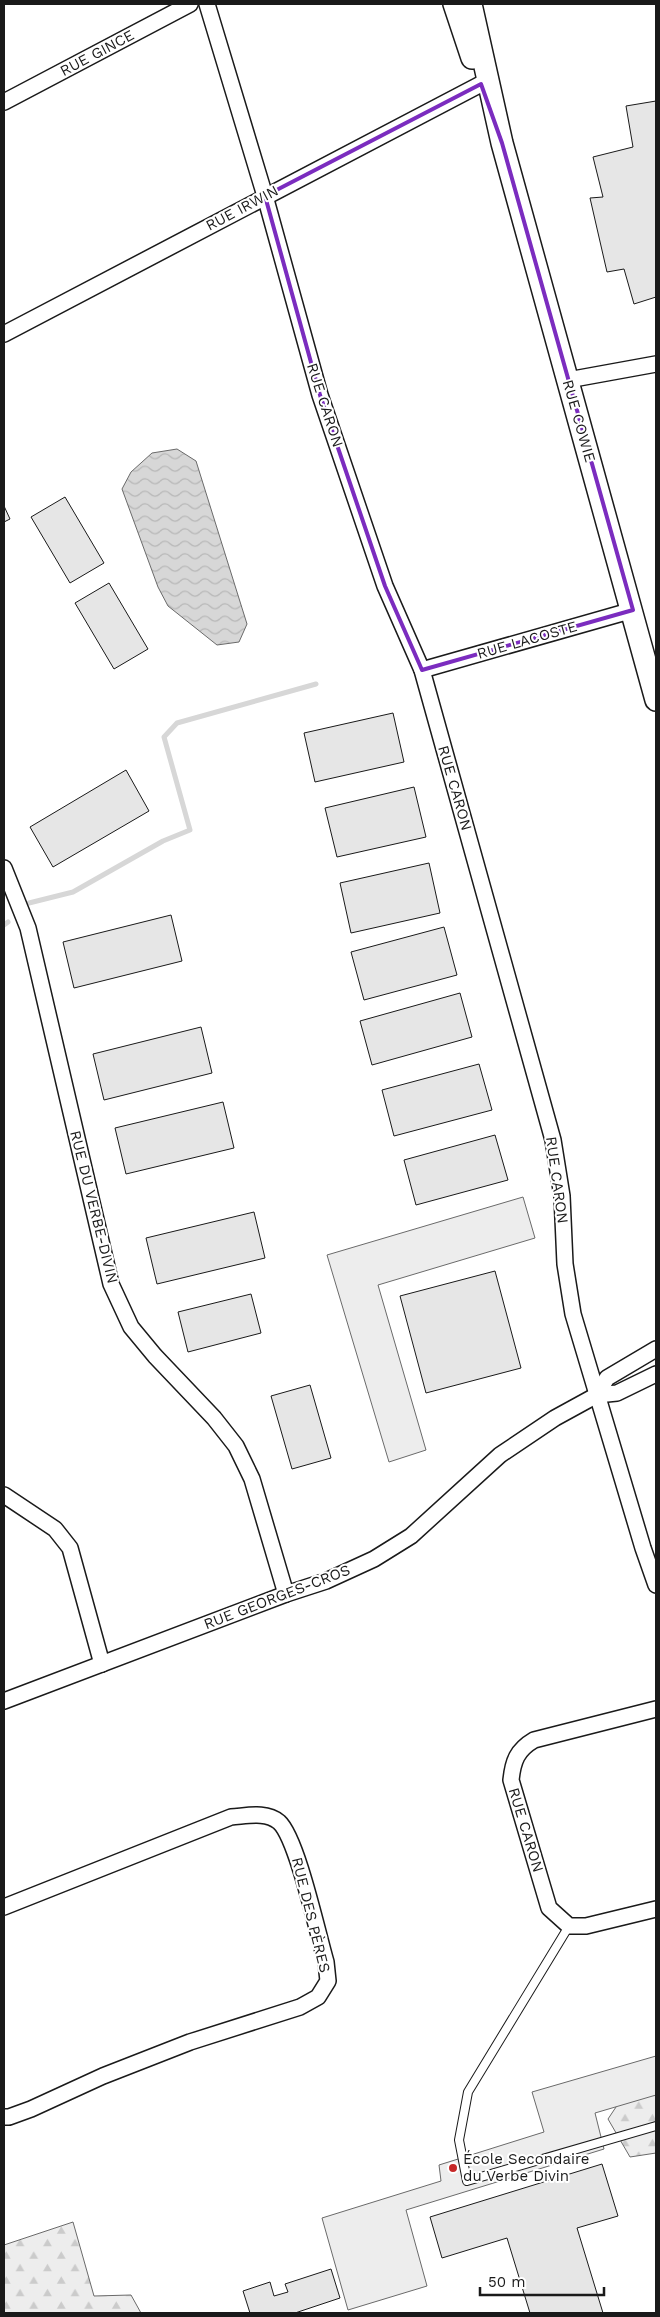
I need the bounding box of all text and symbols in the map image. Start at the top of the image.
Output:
street label: RUE GINCE [57,26,137,80]
street label: RUE IRWIN [203,181,281,235]
street label: RUE CARON [303,361,347,449]
street label: RUE COWIE [559,378,599,464]
street label: RUE LACOSTE [475,617,579,663]
street label: RUE CARON [434,743,476,833]
street label: RUE DU VERBE-DIVIN [66,1129,122,1285]
street label: RUE CARON [542,1135,572,1225]
street label: RUE GEORGES-CROS [201,1561,353,1633]
street label: RUE CARON [505,1785,547,1875]
street label: RUE DES PÈRES [288,1855,334,1975]
place label: École Secondaire du Verbe Divin [463,2150,589,2185]
marker: École Secondaire du Verbe Divin [447,2162,459,2174]
scale bar [480,2264,604,2296]
text: 50 m [488,2273,525,2291]

